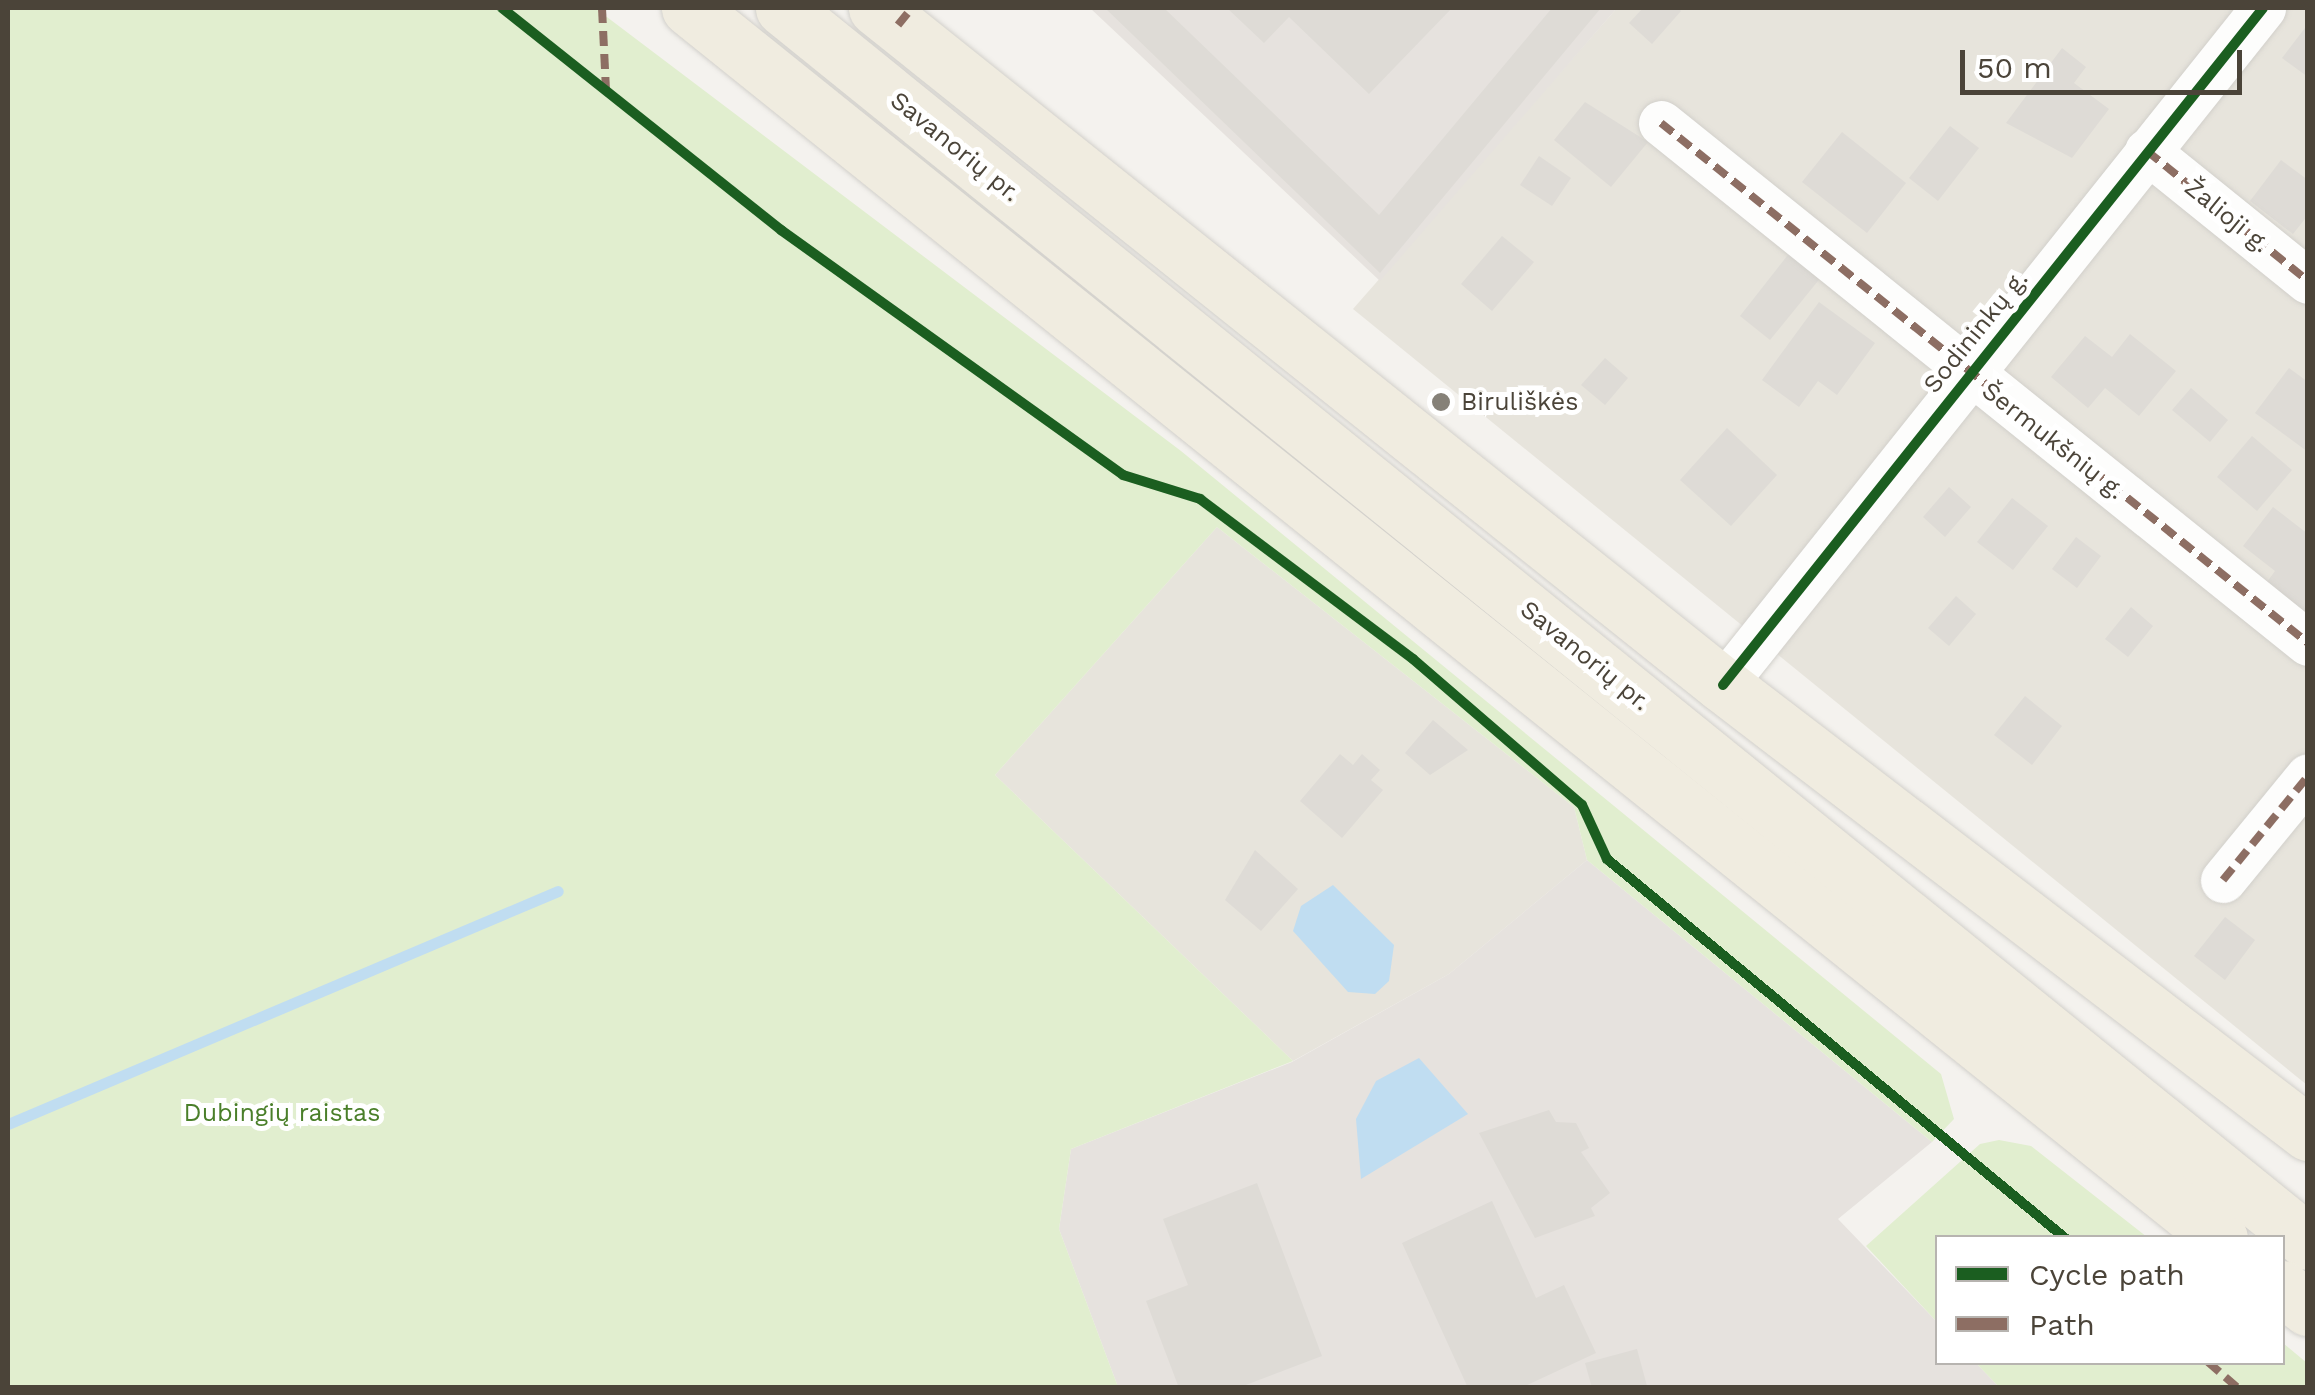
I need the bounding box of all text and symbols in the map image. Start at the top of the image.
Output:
scale bar [1965,30,2248,92]
text: 50 m [1977,50,2052,85]
street label: Savanorių pr. [884,86,1026,208]
street label: Žalioji g. [2178,173,2276,259]
street label: Sodininkų g. [1917,265,2035,399]
street label: Šermukšnių g. [1976,376,2130,506]
place label: Biruliškės [1461,387,1578,417]
marker: Biruliškės [1430,391,1452,413]
street label: Savanorių pr. [1514,595,1656,717]
park label: Dubingių raistas [184,1098,380,1128]
legend [1935,1235,2285,1365]
text: Cycle path [2029,1257,2185,1292]
text: Path [2029,1307,2095,1342]

